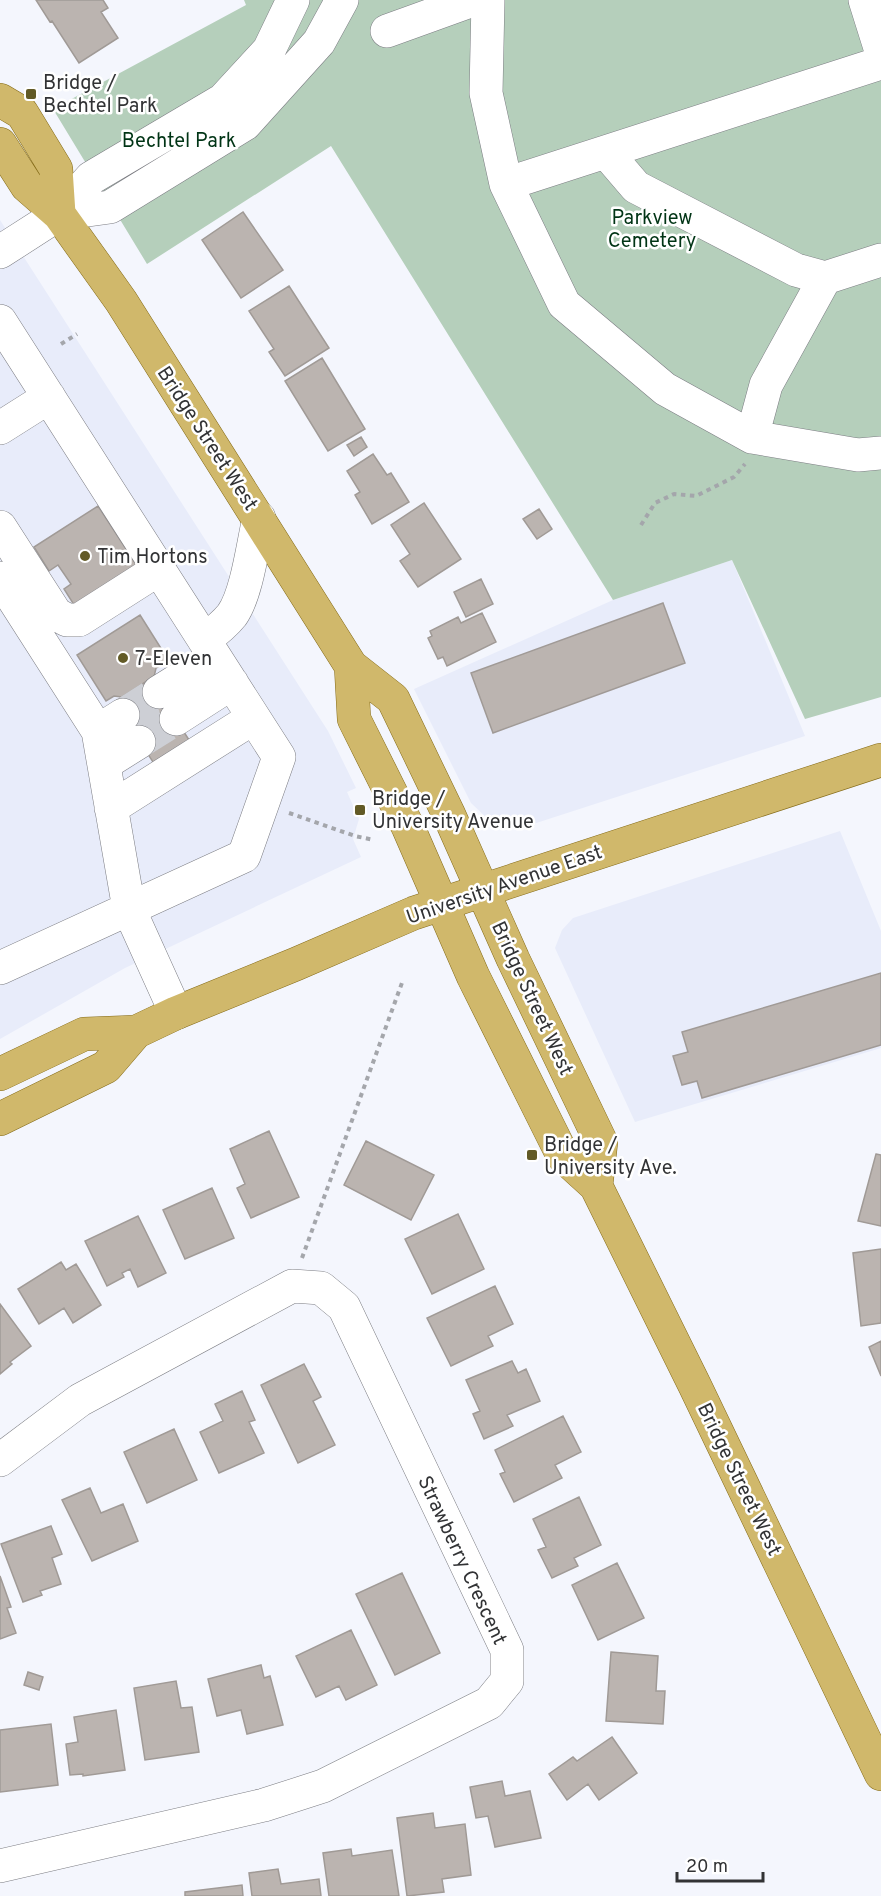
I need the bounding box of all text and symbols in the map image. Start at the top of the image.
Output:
place label: Bridge / Bechtel Park [43,71,158,120]
marker: Bridge / Bechtel Park [24,87,38,101]
park label: Bechtel Park [122,129,236,155]
park label: Parkview Cemetery [608,206,696,255]
street label: Bridge Street West [150,362,263,516]
place label: Tim Hortons [97,545,208,571]
marker: Tim Hortons [78,549,92,563]
place label: 7-Eleven [135,647,212,673]
marker: 7-Eleven [116,651,130,665]
place label: Bridge / University Avenue [372,787,534,836]
marker: Bridge / University Avenue [353,803,367,817]
street label: University Avenue East [403,840,606,932]
street label: Bridge Street West [484,918,578,1080]
place label: Bridge / University Ave. [544,1133,677,1182]
marker: Bridge / University Ave. [525,1148,539,1162]
street label: Bridge Street West [690,1399,786,1561]
street label: Strawberry Crescent [411,1472,512,1650]
scale bar [677,1845,762,1883]
text: 20 m [686,1856,728,1879]

